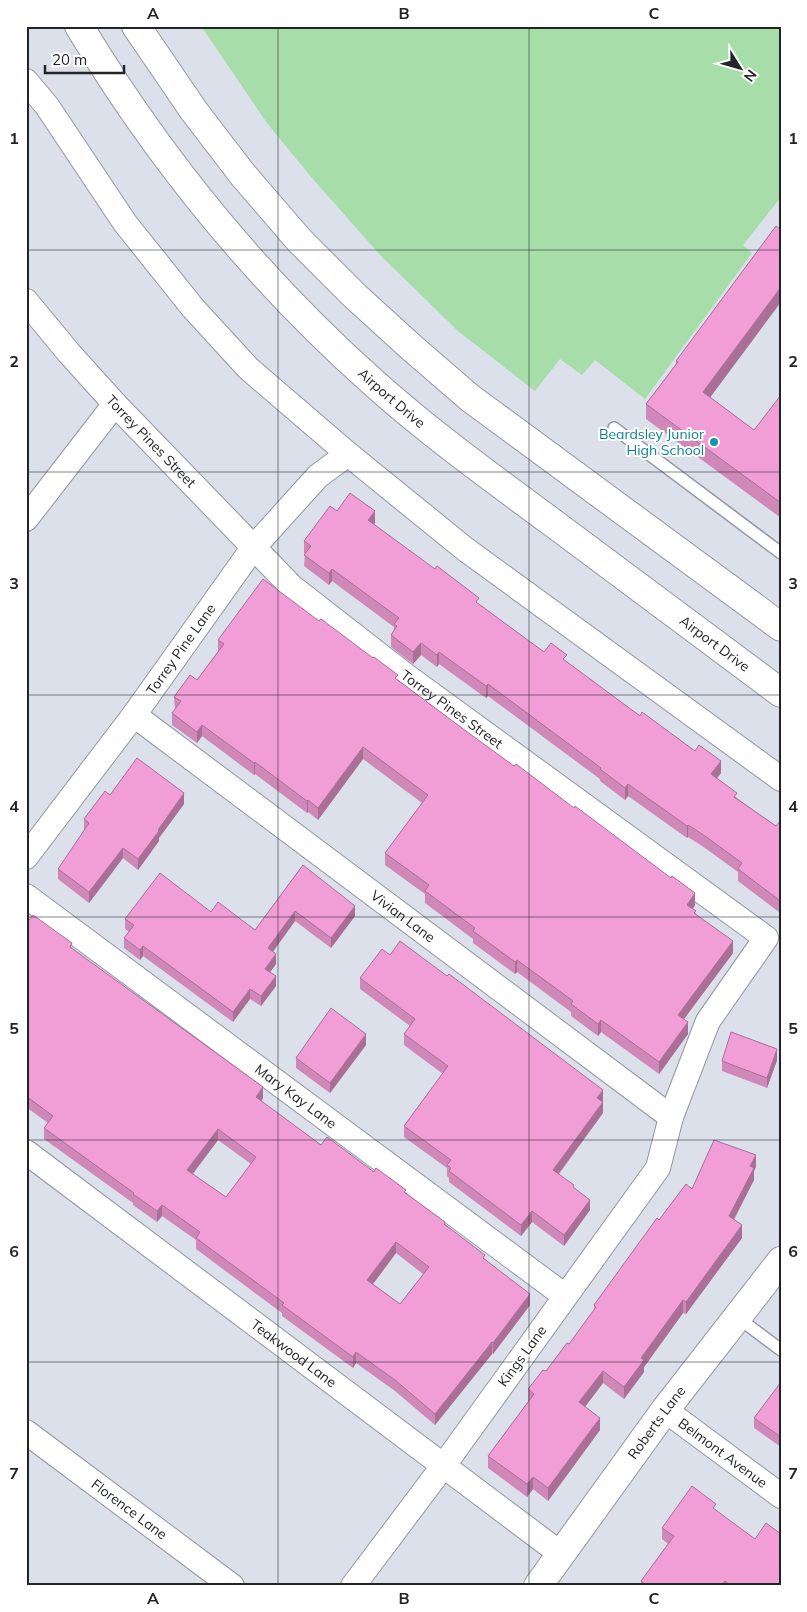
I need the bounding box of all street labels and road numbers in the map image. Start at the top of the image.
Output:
street label: Airport Drive [354,364,429,432]
street label: Torrey Pines Street [102,391,200,491]
street label: Torrey Pine Lane [142,600,219,699]
street label: Airport Drive [676,612,753,676]
street label: Torrey Pines Street [397,666,506,752]
street label: Vivian Lane [367,886,439,946]
street label: Mary Kay Lane [251,1060,340,1132]
street label: Teakwood Lane [247,1315,340,1391]
street label: Kings Lane [494,1322,550,1390]
street label: Roberts Lane [624,1382,689,1463]
street label: Belmont Avenue [675,1414,771,1492]
street label: Florence Lane [88,1475,171,1543]

